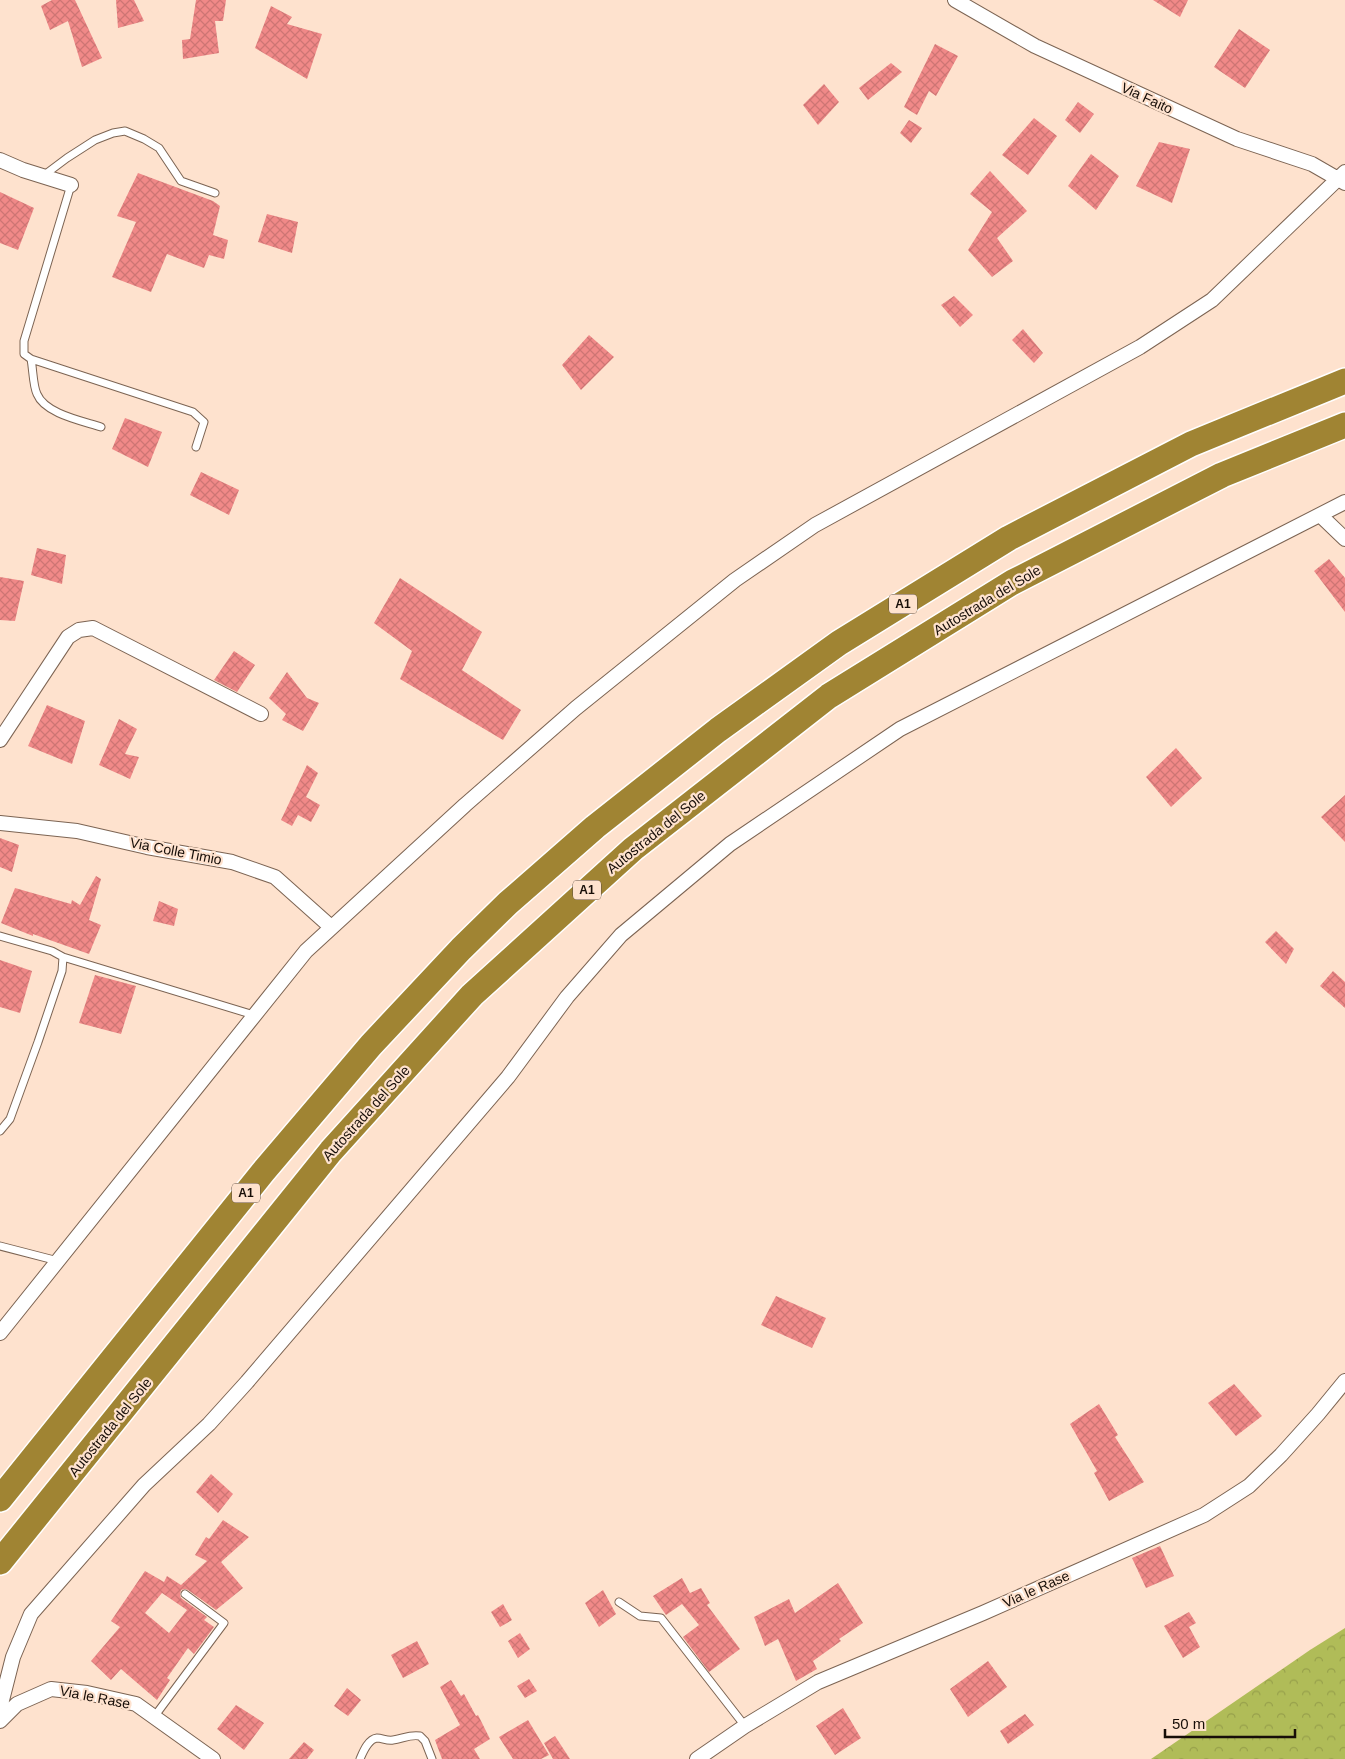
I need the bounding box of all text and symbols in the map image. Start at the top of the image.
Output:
street label: Via Faito [1119,79,1175,117]
street label: Autostrada del Sole [931,562,1044,638]
road number: A1 [889,594,917,614]
street label: Autostrada del Sole [603,787,709,877]
street label: Via Colle Timio [129,834,223,868]
road number: A1 [573,880,601,900]
street label: Autostrada del Sole [319,1062,413,1164]
road number: A1 [232,1184,260,1202]
street label: Autostrada del Sole [65,1374,155,1480]
street label: Via le Rase [1000,1567,1072,1611]
street label: Via le Rase [58,1682,132,1712]
scale bar [1165,1706,1295,1738]
text: 50 m [1172,1715,1205,1732]

